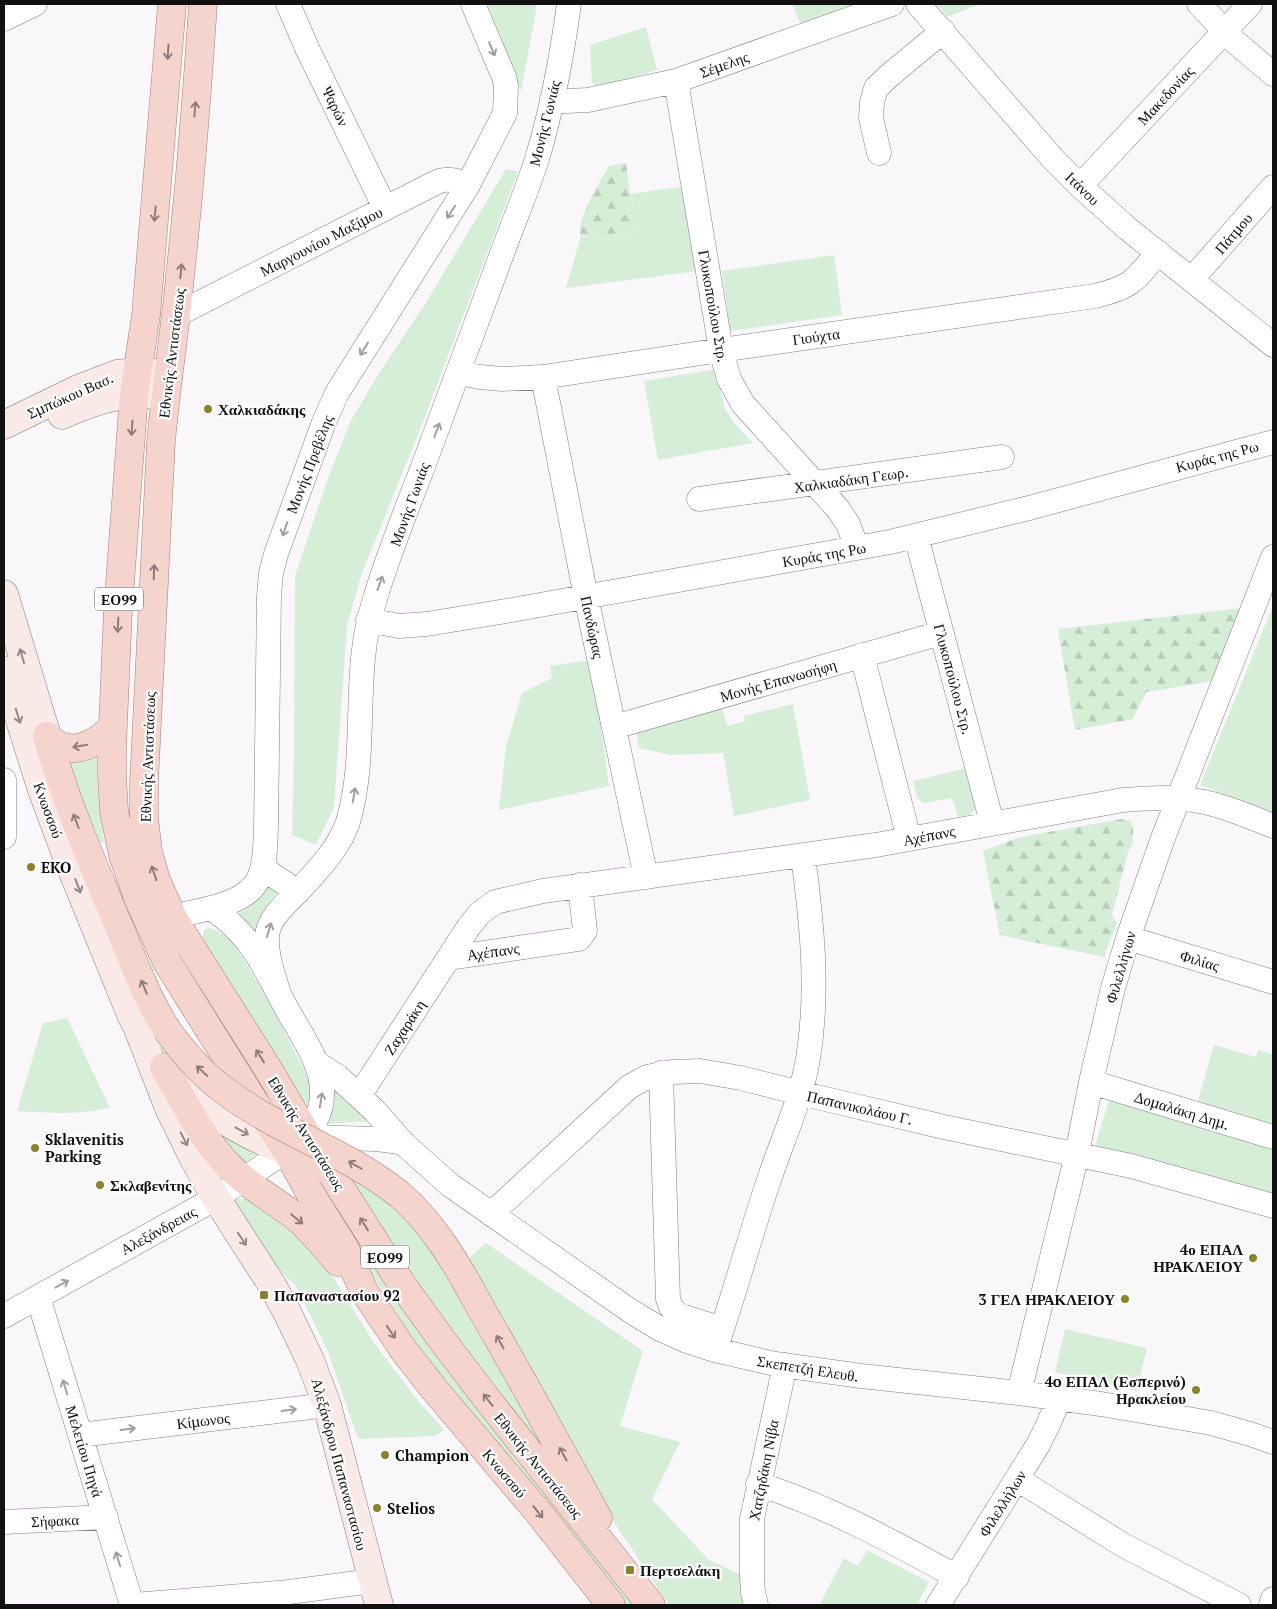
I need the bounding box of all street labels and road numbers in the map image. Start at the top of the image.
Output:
street label: Σέμελης [697,46,751,82]
street label: Μακεδονίας [1132,61,1198,129]
street label: Μονής Γωνιάς [524,78,564,168]
street label: Ψαρών [318,83,354,130]
street label: Ιτάνου [1061,167,1105,209]
street label: Μαργουνίου Μαξίμου [256,201,386,281]
street label: Πάτμου [1210,208,1256,258]
street label: Γλυκοπούλου Στρ. [694,248,734,364]
street label: Εθνικής Αντιστάσεως [153,287,189,419]
street label: Γιούχτα [791,323,841,349]
street label: Σμπώκου Βασ. [24,367,116,423]
street label: Μονής Πρεβέλης [281,412,337,516]
street label: Κυράς της Ρω [1173,435,1261,477]
street label: Μονής Γωνιάς [385,459,434,549]
street label: Χαλκιαδάκη Γεωρ. [792,461,910,497]
street label: Κυράς της Ρω [780,537,868,571]
road number: ΕΟ99 [95,588,143,610]
street label: Πανδώρας [577,594,609,660]
street label: Γλυκοπούλου Στρ. [930,621,978,737]
street label: Μονής Επανωσήφη [717,654,839,706]
street label: Εθνικής Αντιστάσεως [135,691,159,823]
street label: Κνωσσού [30,779,68,841]
street label: Αχέπανς [901,820,957,850]
street label: Φιλελλήνων [1100,928,1140,1005]
street label: Αχέπανς [466,937,520,965]
street label: Φιλίας [1178,945,1222,975]
street label: Ζαχαράκη [379,995,429,1058]
street label: Εθνικής Αντιστάσεως [264,1072,350,1194]
street label: Παπανικολάου Γ. [805,1085,915,1129]
street label: Δομαλάκη Δημ. [1132,1086,1232,1134]
street label: Αλεξάνδρειας [116,1201,200,1259]
road number: ΕΟ99 [361,1246,409,1268]
street label: Σκεπετζή Ελευθ. [756,1350,860,1386]
street label: Αλεξάνδρου Παπαναστασίου [307,1376,373,1552]
street label: Μελετίου Πηγά [62,1403,108,1499]
street label: Κίμωνος [175,1407,231,1433]
street label: Εθνικής Αντιστάσεως [490,1408,588,1522]
street label: Χατζηδάκη Νίβα [743,1418,783,1522]
street label: Κνωσσού [479,1444,531,1502]
street label: Φιλελλήλων [974,1466,1030,1540]
street label: Σήφακα [30,1509,80,1531]

